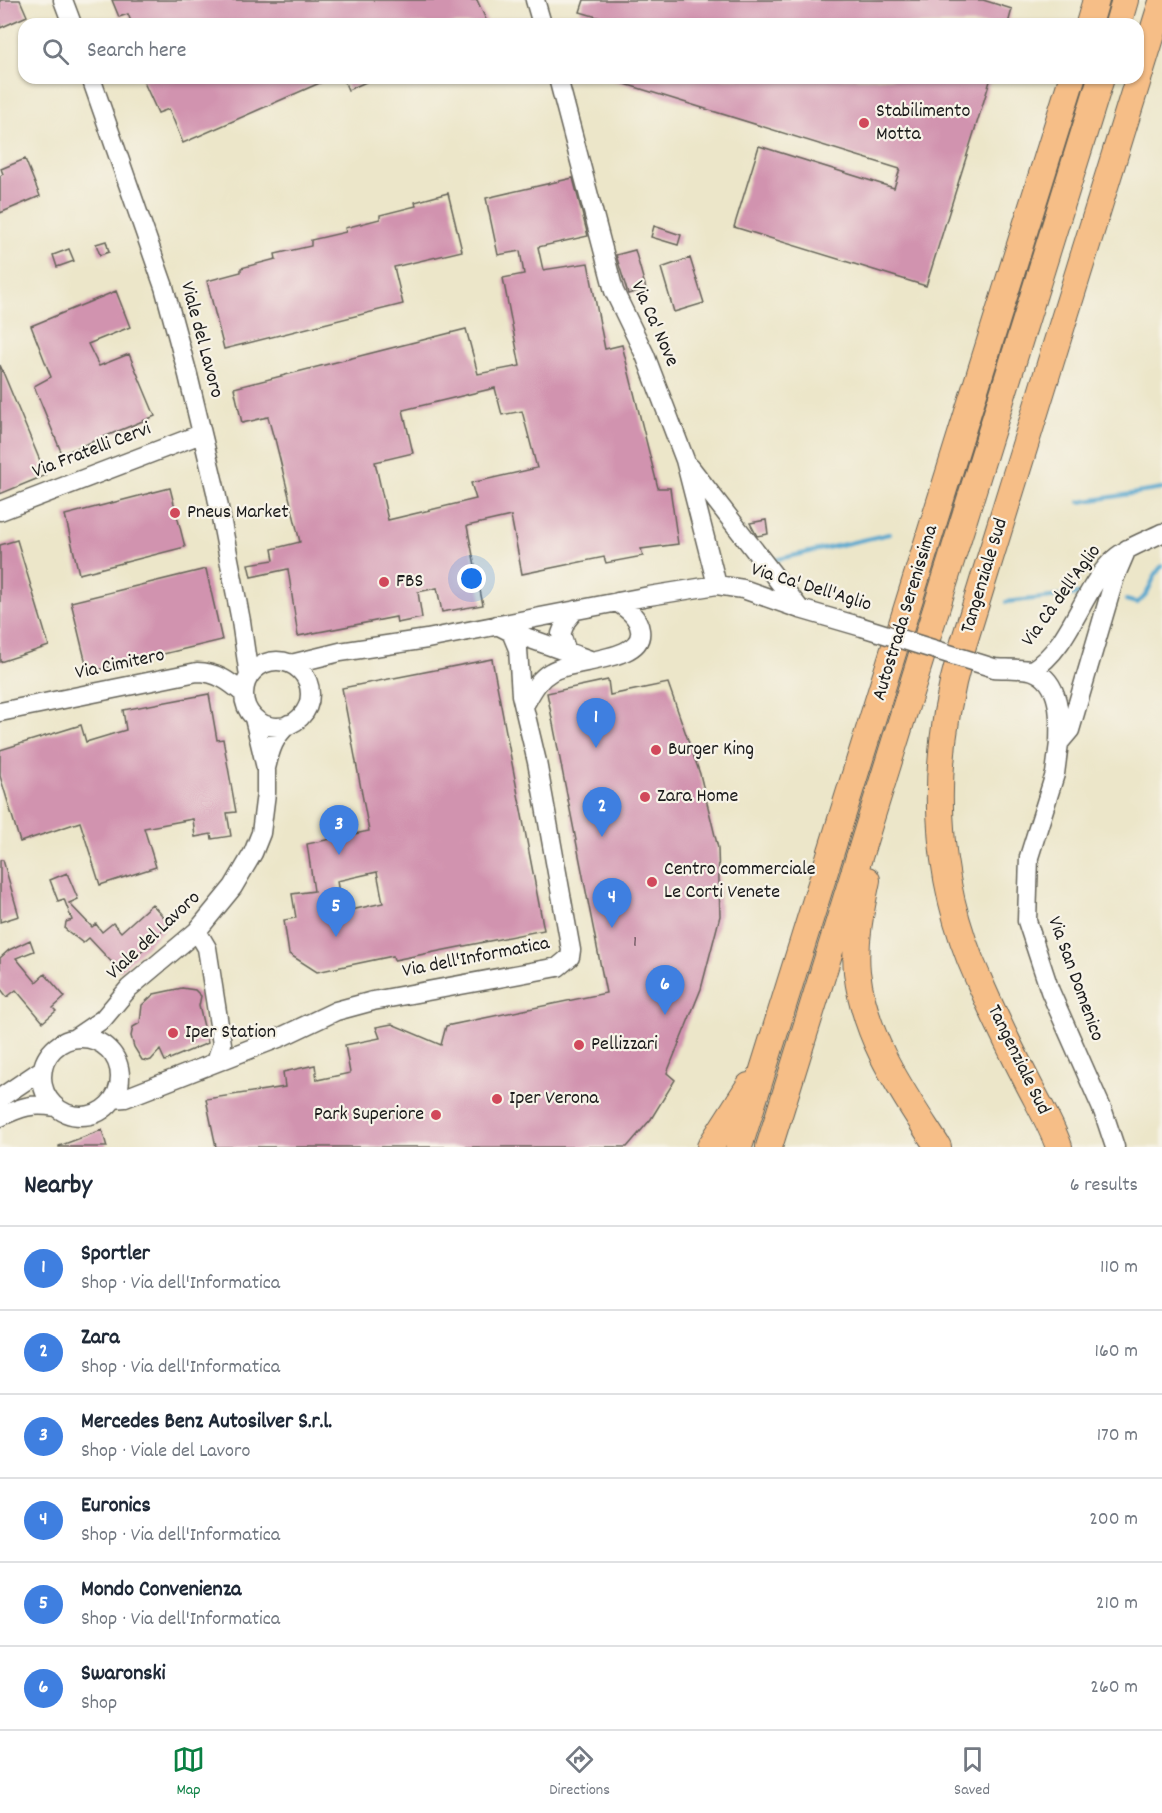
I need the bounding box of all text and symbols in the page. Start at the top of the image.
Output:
search box [18,18,1144,84]
icon: search [39,35,72,68]
text: Search here [87,36,186,67]
place label: Stabilimento Motta [876,98,970,149]
marker: Stabilimento Motta [857,116,871,130]
street label: Via Ca' Nove [623,277,685,371]
street label: Viale del Lavoro [172,279,230,401]
street label: Via Fratelli Cervi [29,415,156,486]
place label: Pneus Market [187,499,289,527]
marker: Pneus Market [168,506,182,520]
street label: Tangenziale Sud [954,515,1016,637]
street label: Autostrada Serenissima [866,521,946,704]
street label: Via Cà dell'Aglio [1015,539,1109,653]
street label: Via Ca' Dell'Aglio [747,556,875,620]
your location [457,564,486,593]
place label: FBS [396,568,423,596]
marker: FBS [377,575,391,589]
street label: Via Cimitero [73,642,167,688]
pin: 1 [576,698,616,748]
place label: Burger King [668,736,754,764]
marker: Burger King [649,743,663,757]
place label: Zara Home [657,783,738,811]
pin: 2 [582,788,622,837]
marker: Zara Home [638,790,652,804]
pin: 3 [320,806,358,855]
place label: Centro commerciale Le Corti Venete [664,856,816,907]
marker: Centro commerciale Le Corti Venete [645,875,659,889]
pin: 4 [592,878,632,928]
street label: Viale del Lavoro [101,885,207,987]
pin: 5 [316,888,356,937]
street label: Via San Domenico [1039,913,1111,1045]
street label: Via dell'Informatica [400,930,553,986]
house number: 1 [633,931,637,954]
pin: 6 [646,966,684,1015]
street label: Tangenziale Sud [979,1000,1057,1120]
place label: Iper Station [185,1019,276,1047]
marker: Iper Station [166,1026,180,1040]
place label: Pellizzari [591,1031,658,1059]
marker: Pellizzari [572,1038,586,1052]
place label: Iper Verona [509,1085,599,1113]
marker: Iper Verona [490,1092,504,1106]
place label: Park Superiore [314,1101,424,1129]
marker: Park Superiore [429,1108,443,1122]
text: Nearby [24,1168,92,1205]
text: 6 results [1070,1172,1138,1200]
text: Sportler [81,1239,150,1270]
text: 1 [41,1254,46,1282]
text: 110 m [1100,1254,1138,1282]
text: Shop · Via dell'Informatica [81,1270,280,1298]
text: Zara [81,1323,120,1354]
text: 2 [39,1338,48,1366]
text: 160 m [1095,1338,1138,1366]
text: Shop · Via dell'Informatica [81,1354,280,1382]
text: Mercedes Benz Autosilver S.r.l. [81,1407,332,1438]
text: 3 [39,1422,48,1450]
text: 170 m [1097,1422,1138,1450]
text: Shop · Viale del Lavoro [81,1438,250,1466]
text: Euronics [81,1491,151,1522]
text: 4 [39,1506,48,1534]
text: 200 m [1089,1506,1138,1534]
text: Shop · Via dell'Informatica [81,1522,280,1550]
text: Mondo Convenienza [81,1575,241,1606]
text: 5 [39,1590,48,1618]
text: 210 m [1096,1590,1138,1618]
text: Shop · Via dell'Informatica [81,1606,280,1634]
text: Swaronski [81,1659,166,1690]
text: 6 [39,1674,48,1702]
text: 260 m [1090,1674,1138,1702]
text: Shop [81,1690,117,1718]
tab: Map [172,1743,205,1802]
tab: Directions [549,1743,610,1802]
tab: Saved [954,1743,990,1802]

